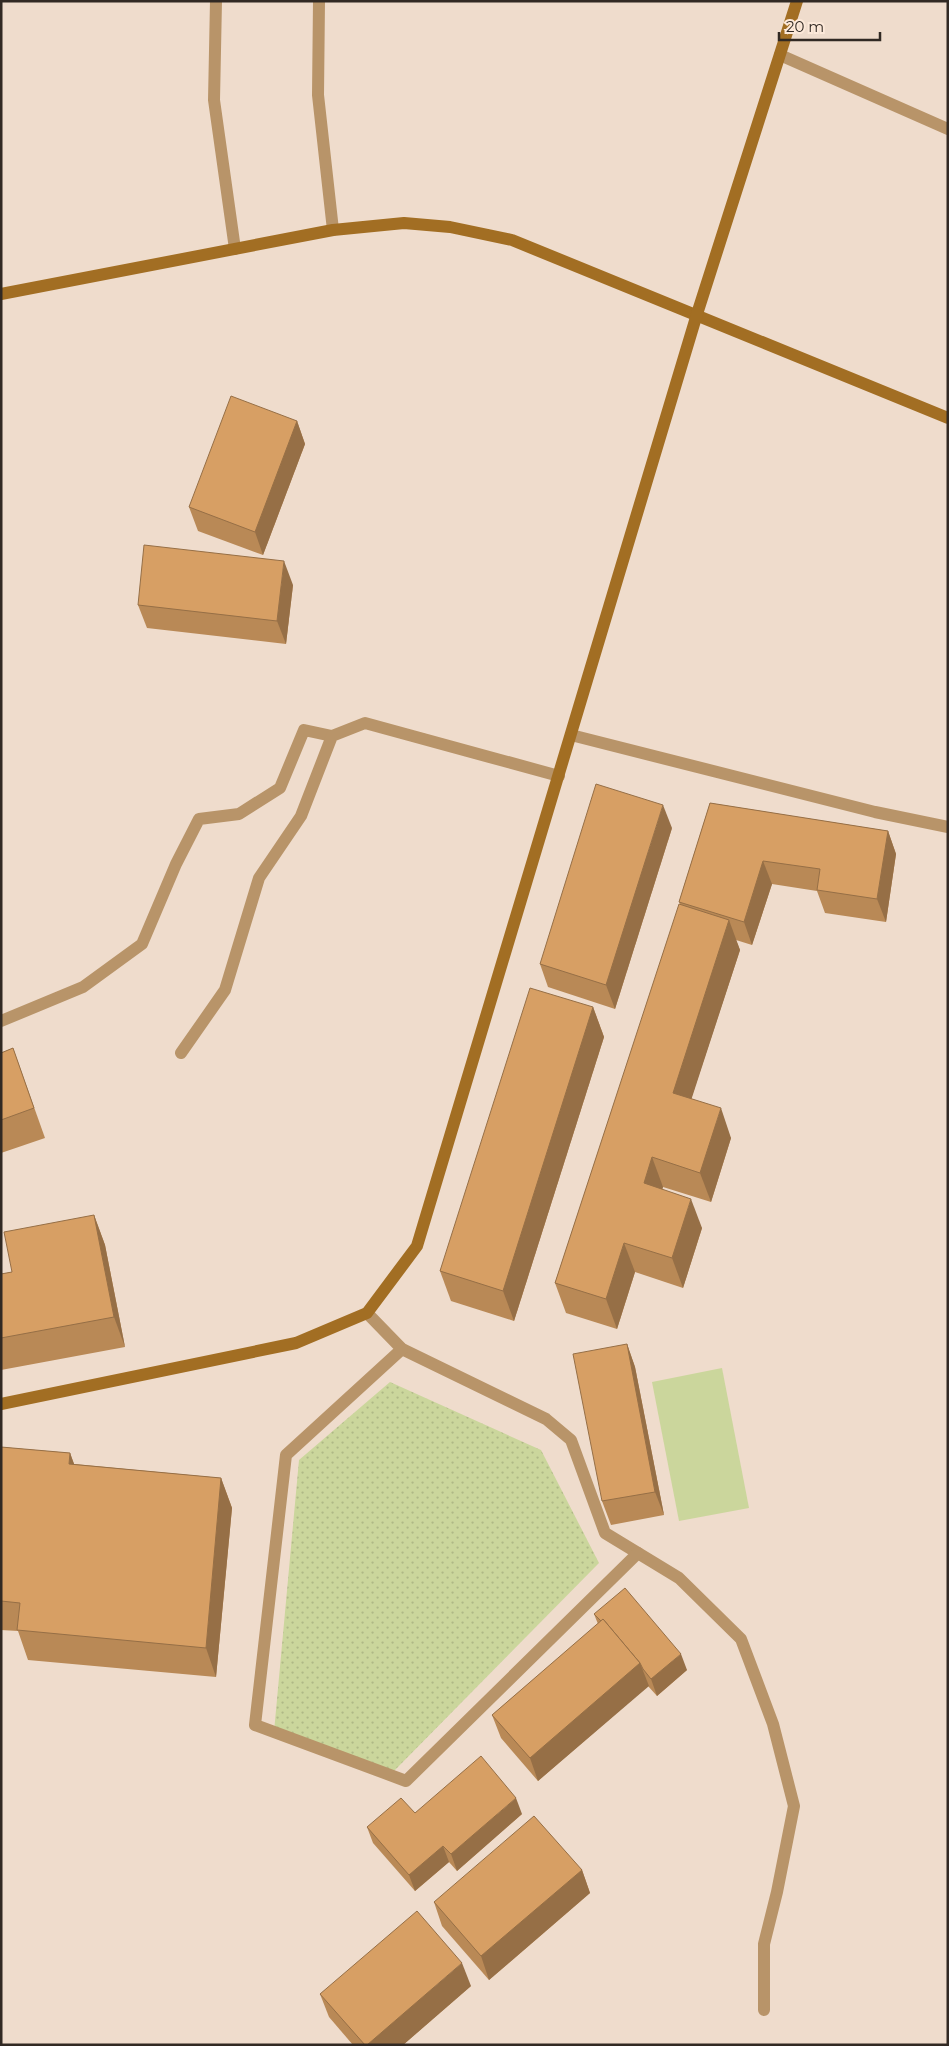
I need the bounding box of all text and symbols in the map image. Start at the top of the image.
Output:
scale bar [779,10,880,42]
text: 20 m [786,17,824,36]

